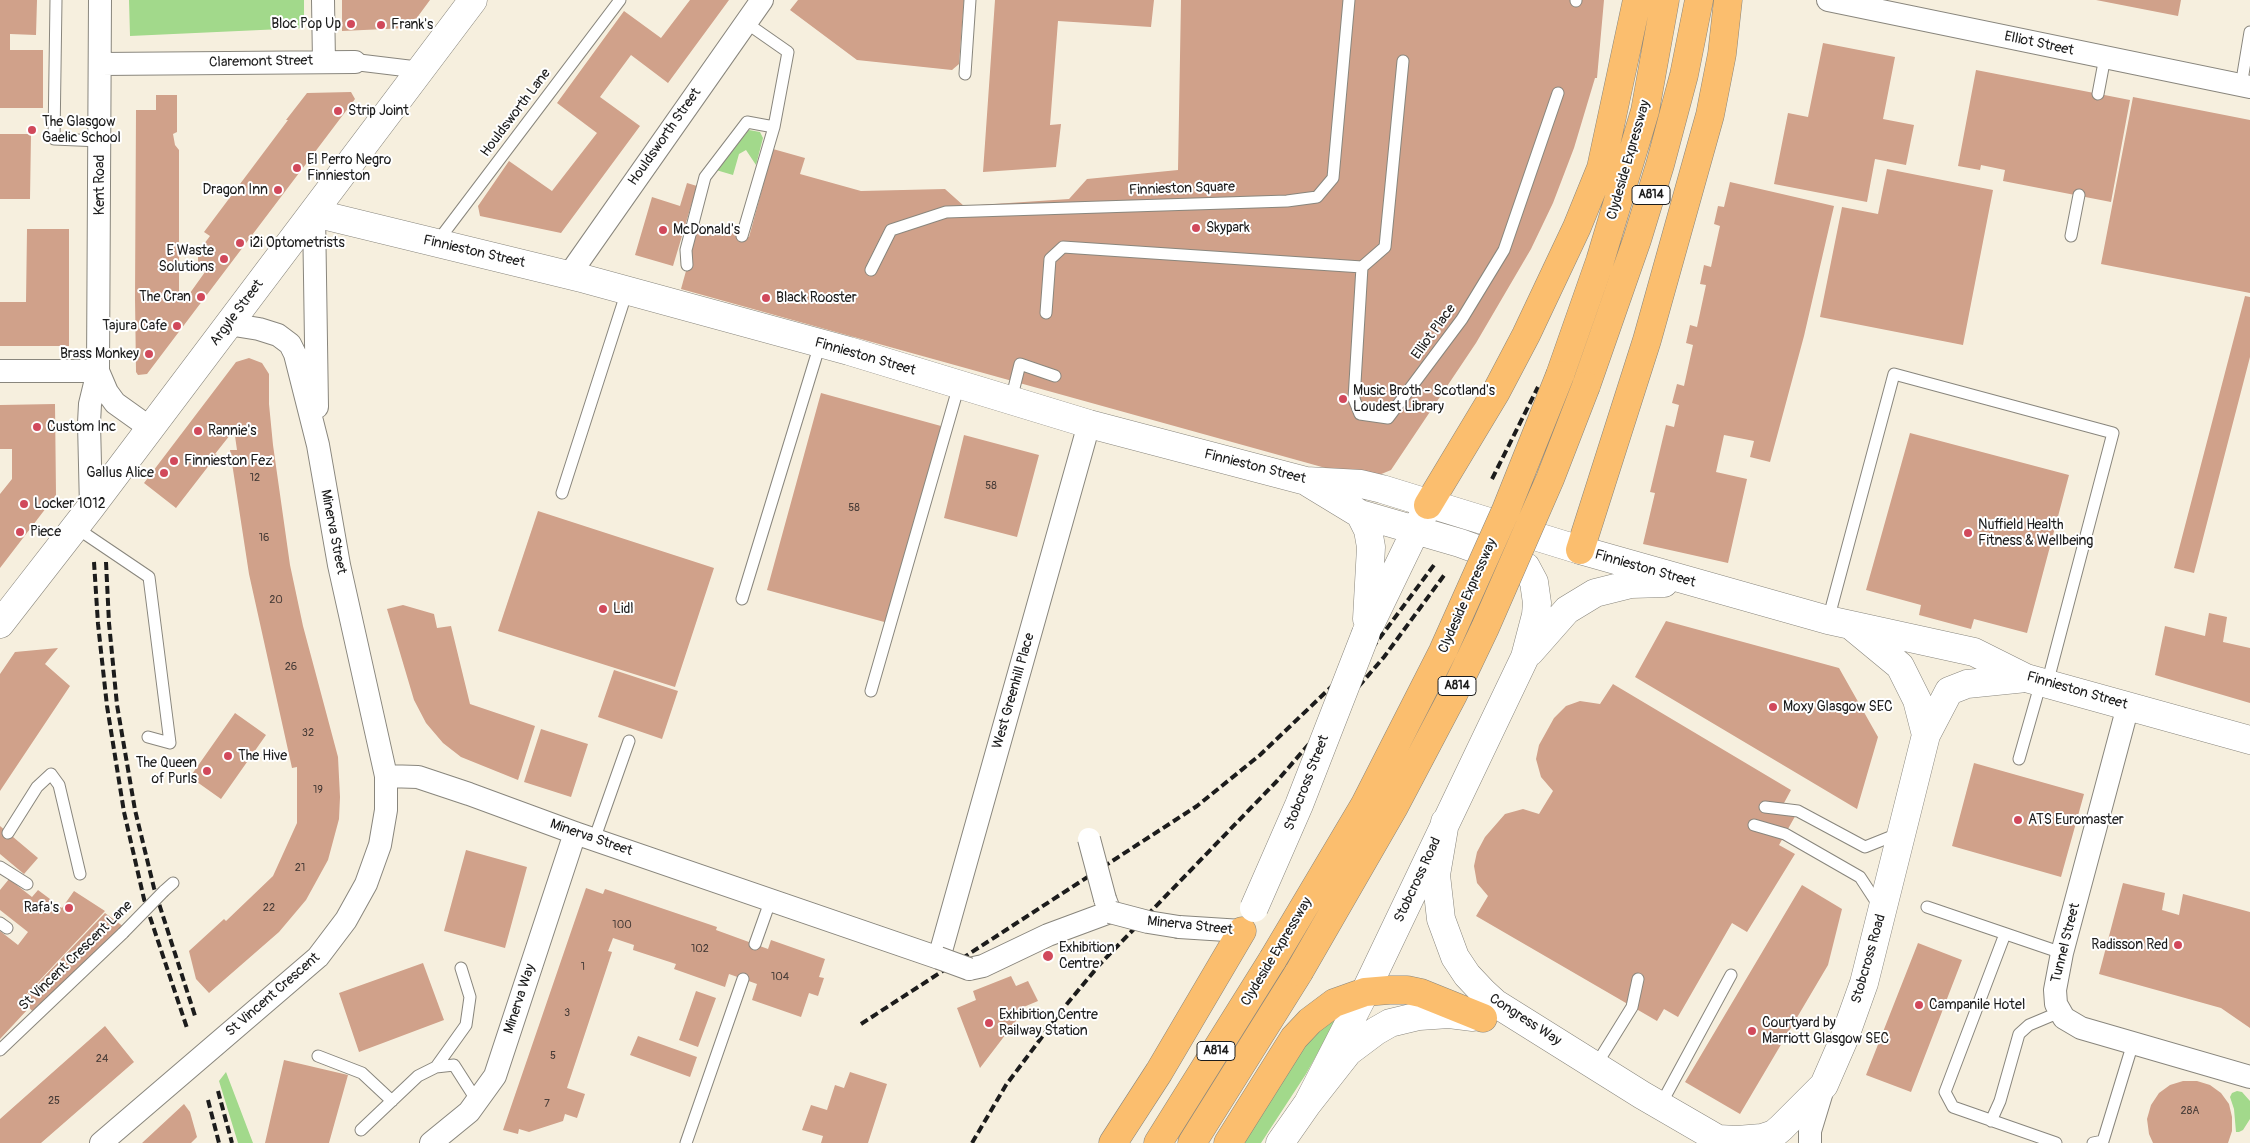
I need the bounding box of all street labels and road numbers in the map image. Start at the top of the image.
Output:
street label: Elliot Street [2003,28,2075,60]
street label: Claremont Street [209,53,313,71]
street label: Houldsworth Lane [477,66,555,160]
street label: Houldsworth Street [625,85,705,189]
street label: Clydeside Expressway [1604,98,1654,222]
street label: Kent Road [92,155,108,215]
street label: Finnieston Square [1129,179,1235,199]
road number: A814 [1632,186,1670,204]
street label: Finnieston Street [421,232,527,272]
street label: Argyle Street [207,277,267,349]
street label: Elliot Place [1408,301,1460,363]
street label: Finnieston Street [813,335,917,379]
street label: Finnieston Street [1202,446,1308,488]
street label: Minerva Street [317,488,349,576]
street label: Clydeside Expressway [1435,536,1501,656]
street label: Finnieston Street [1593,547,1697,591]
street label: West Greenhill Place [989,631,1039,751]
street label: Finnieston Street [2025,669,2129,713]
road number: A814 [1438,676,1476,696]
street label: Stobcross Street [1281,733,1333,833]
street label: Minerva Street [548,816,634,860]
street label: Stobcross Road [1391,835,1445,925]
street label: Clydeside Expressway [1238,895,1316,1009]
street label: St Vincent Crescent Lane [16,897,136,1015]
street label: Tunnel Street [2048,901,2084,985]
street label: Stobcross Road [1848,912,1890,1006]
street label: Minerva Street [1146,913,1234,939]
street label: St Vincent Crescent [222,950,324,1040]
street label: Minerva Way [501,962,539,1036]
street label: Congress Way [1486,990,1564,1050]
road number: A814 [1197,1042,1235,1060]

